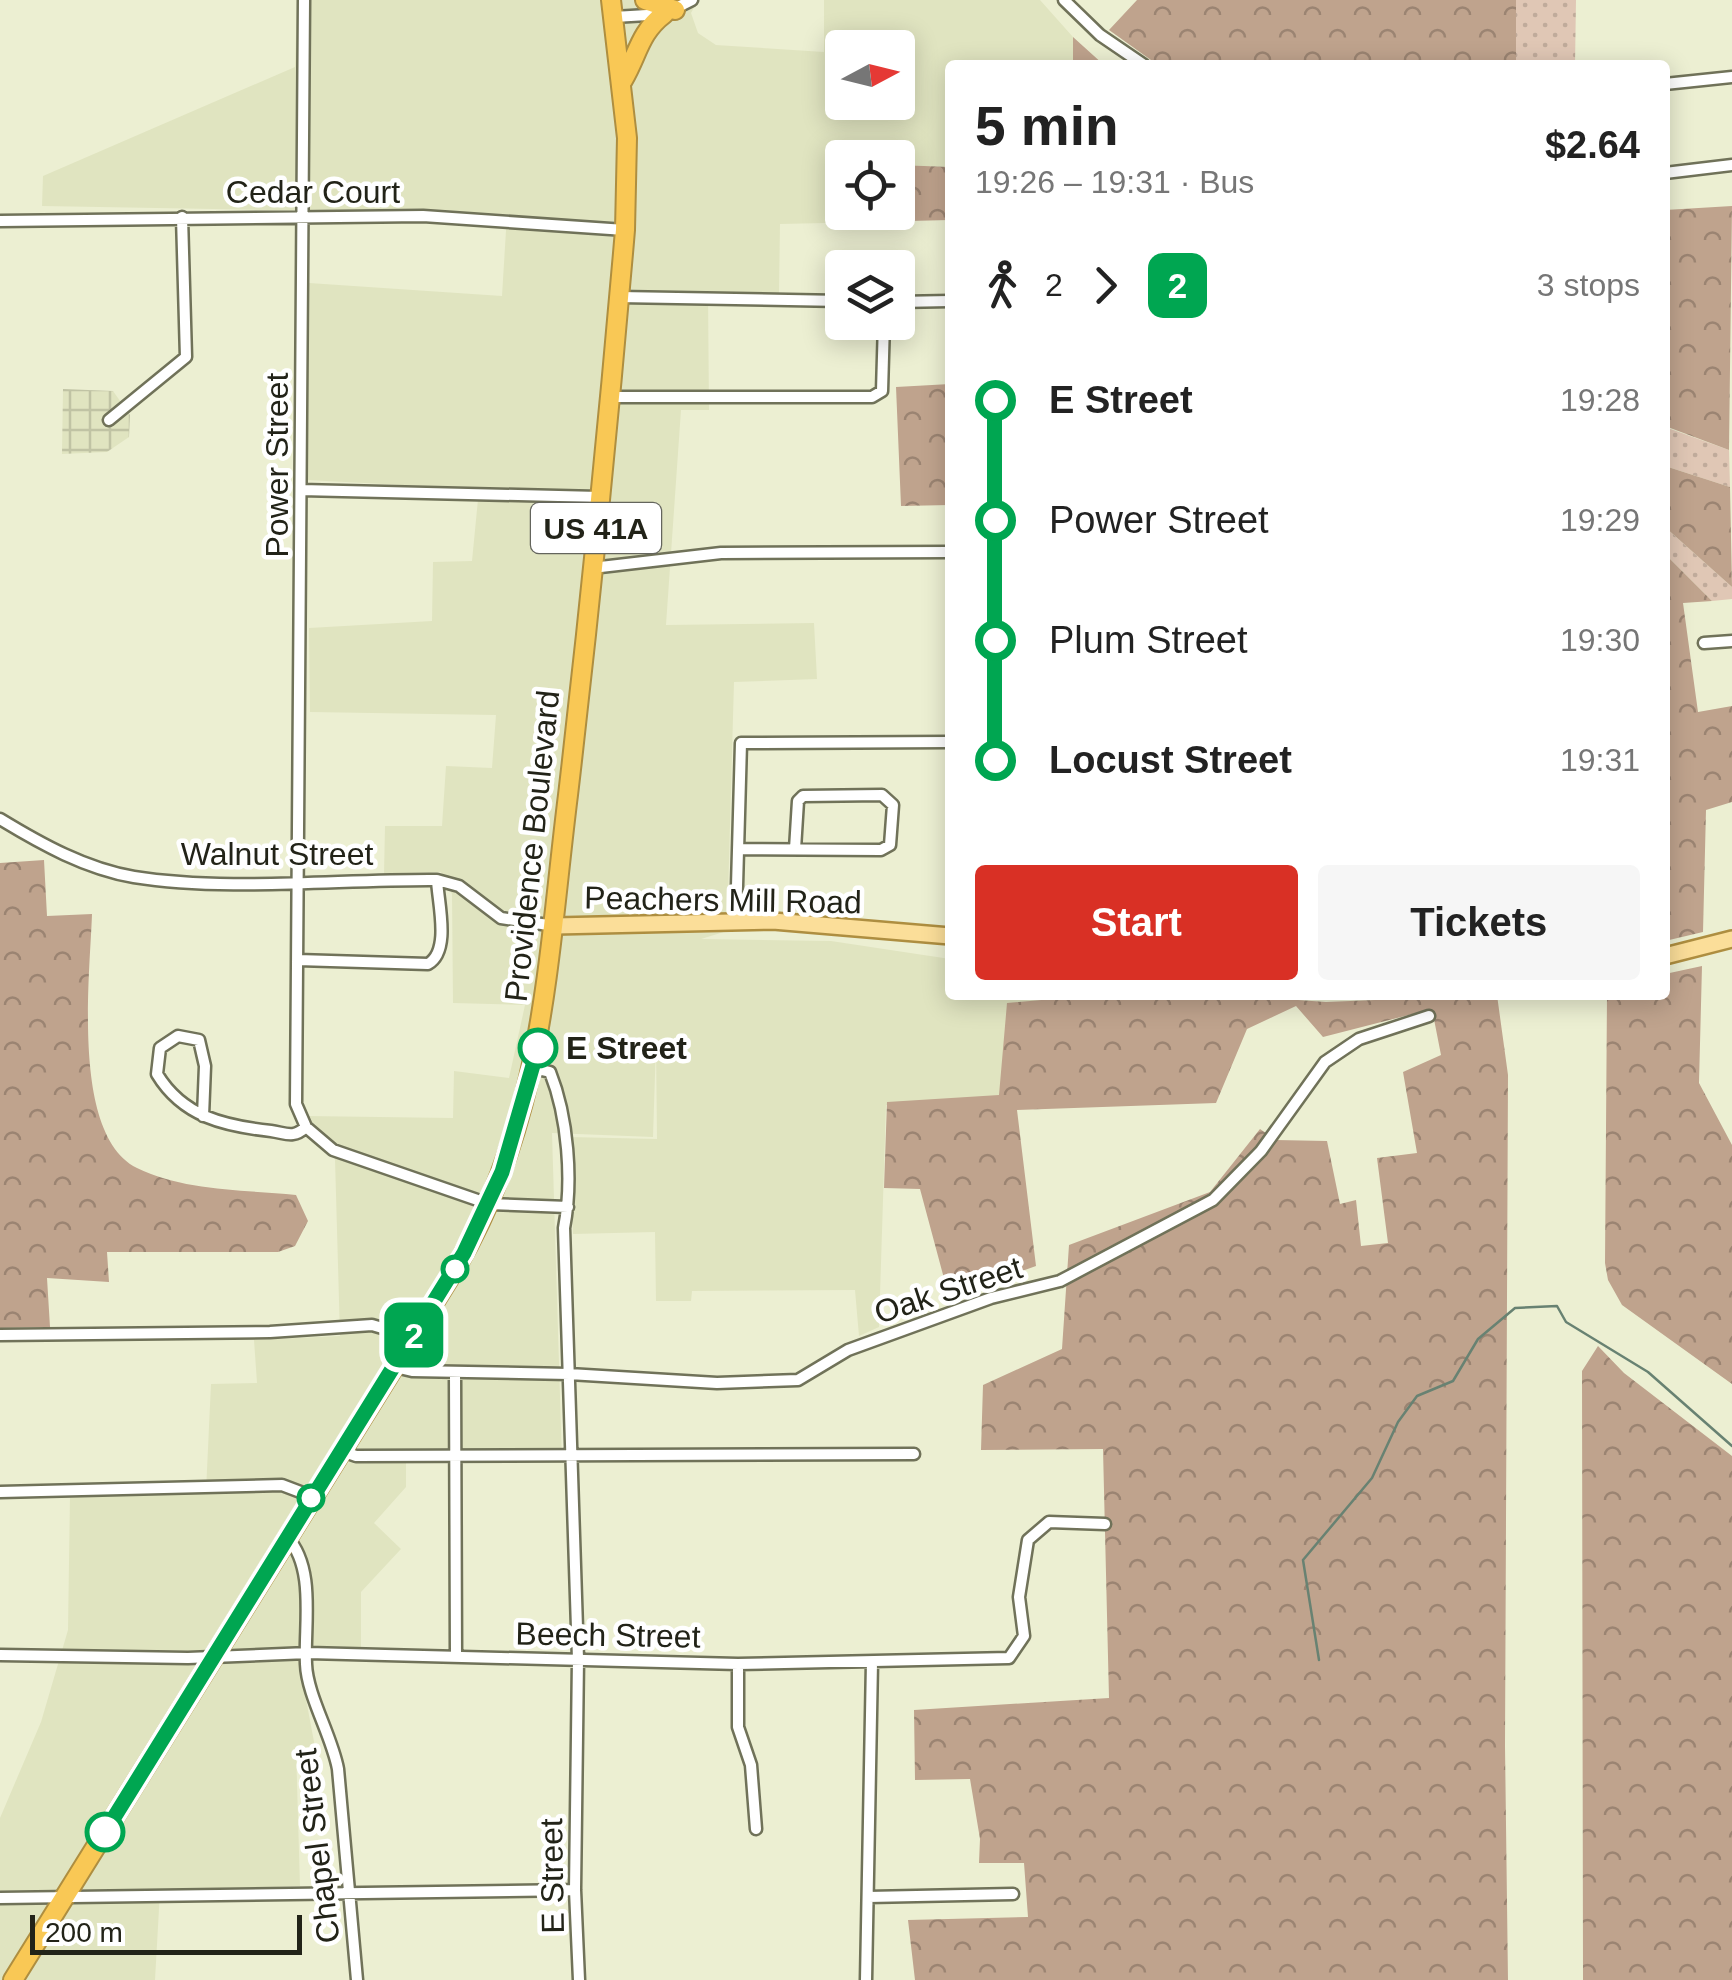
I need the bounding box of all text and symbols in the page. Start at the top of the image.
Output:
north arrow [825,30,915,120]
map controls [825,30,915,340]
text: 5 min [975,95,1119,157]
text: $2.64 [1545,124,1640,166]
button: locate [825,140,915,230]
text: 19:26 – 19:31 · Bus [975,164,1254,200]
street label: Cedar Court [226,174,400,210]
button: layers [825,250,915,340]
icon: walk [975,258,1030,313]
icon: forward [1078,258,1133,313]
text: 2 [1168,266,1187,305]
text: 2 [1045,267,1063,303]
text: 3 stops [1537,267,1640,303]
street label: Power Street [259,372,295,557]
text: E Street [1049,379,1193,421]
text: 19:28 [1560,382,1640,418]
text: Power Street [1049,499,1269,541]
text: 19:29 [1560,502,1640,538]
road number: US 41A [531,503,661,553]
text: Plum Street [1049,619,1248,661]
text: 19:30 [1560,622,1640,658]
street label: Providence Boulevard [498,688,566,1004]
text: Locust Street [1049,739,1292,781]
text: 19:31 [1560,742,1640,778]
street label: Walnut Street [181,836,373,872]
button: Start [975,865,1298,980]
button: Tickets [1318,865,1640,980]
street label: Peachers Mill Road [584,880,862,920]
marker: E Street [519,1029,557,1067]
place label: E Street [566,1030,687,1066]
street label: Oak Street [870,1249,1026,1331]
unlabelled marker [442,1256,468,1282]
line badge: 2 [382,1302,446,1368]
text: 2 [404,1316,424,1355]
unlabelled marker [298,1485,324,1511]
street label: Beech Street [515,1615,701,1655]
street label: Chapel Street [287,1747,347,1945]
unlabelled marker [86,1813,124,1851]
street label: E Street [533,1818,571,1934]
scale bar [30,1910,302,1954]
text: 200 m [45,1917,123,1948]

